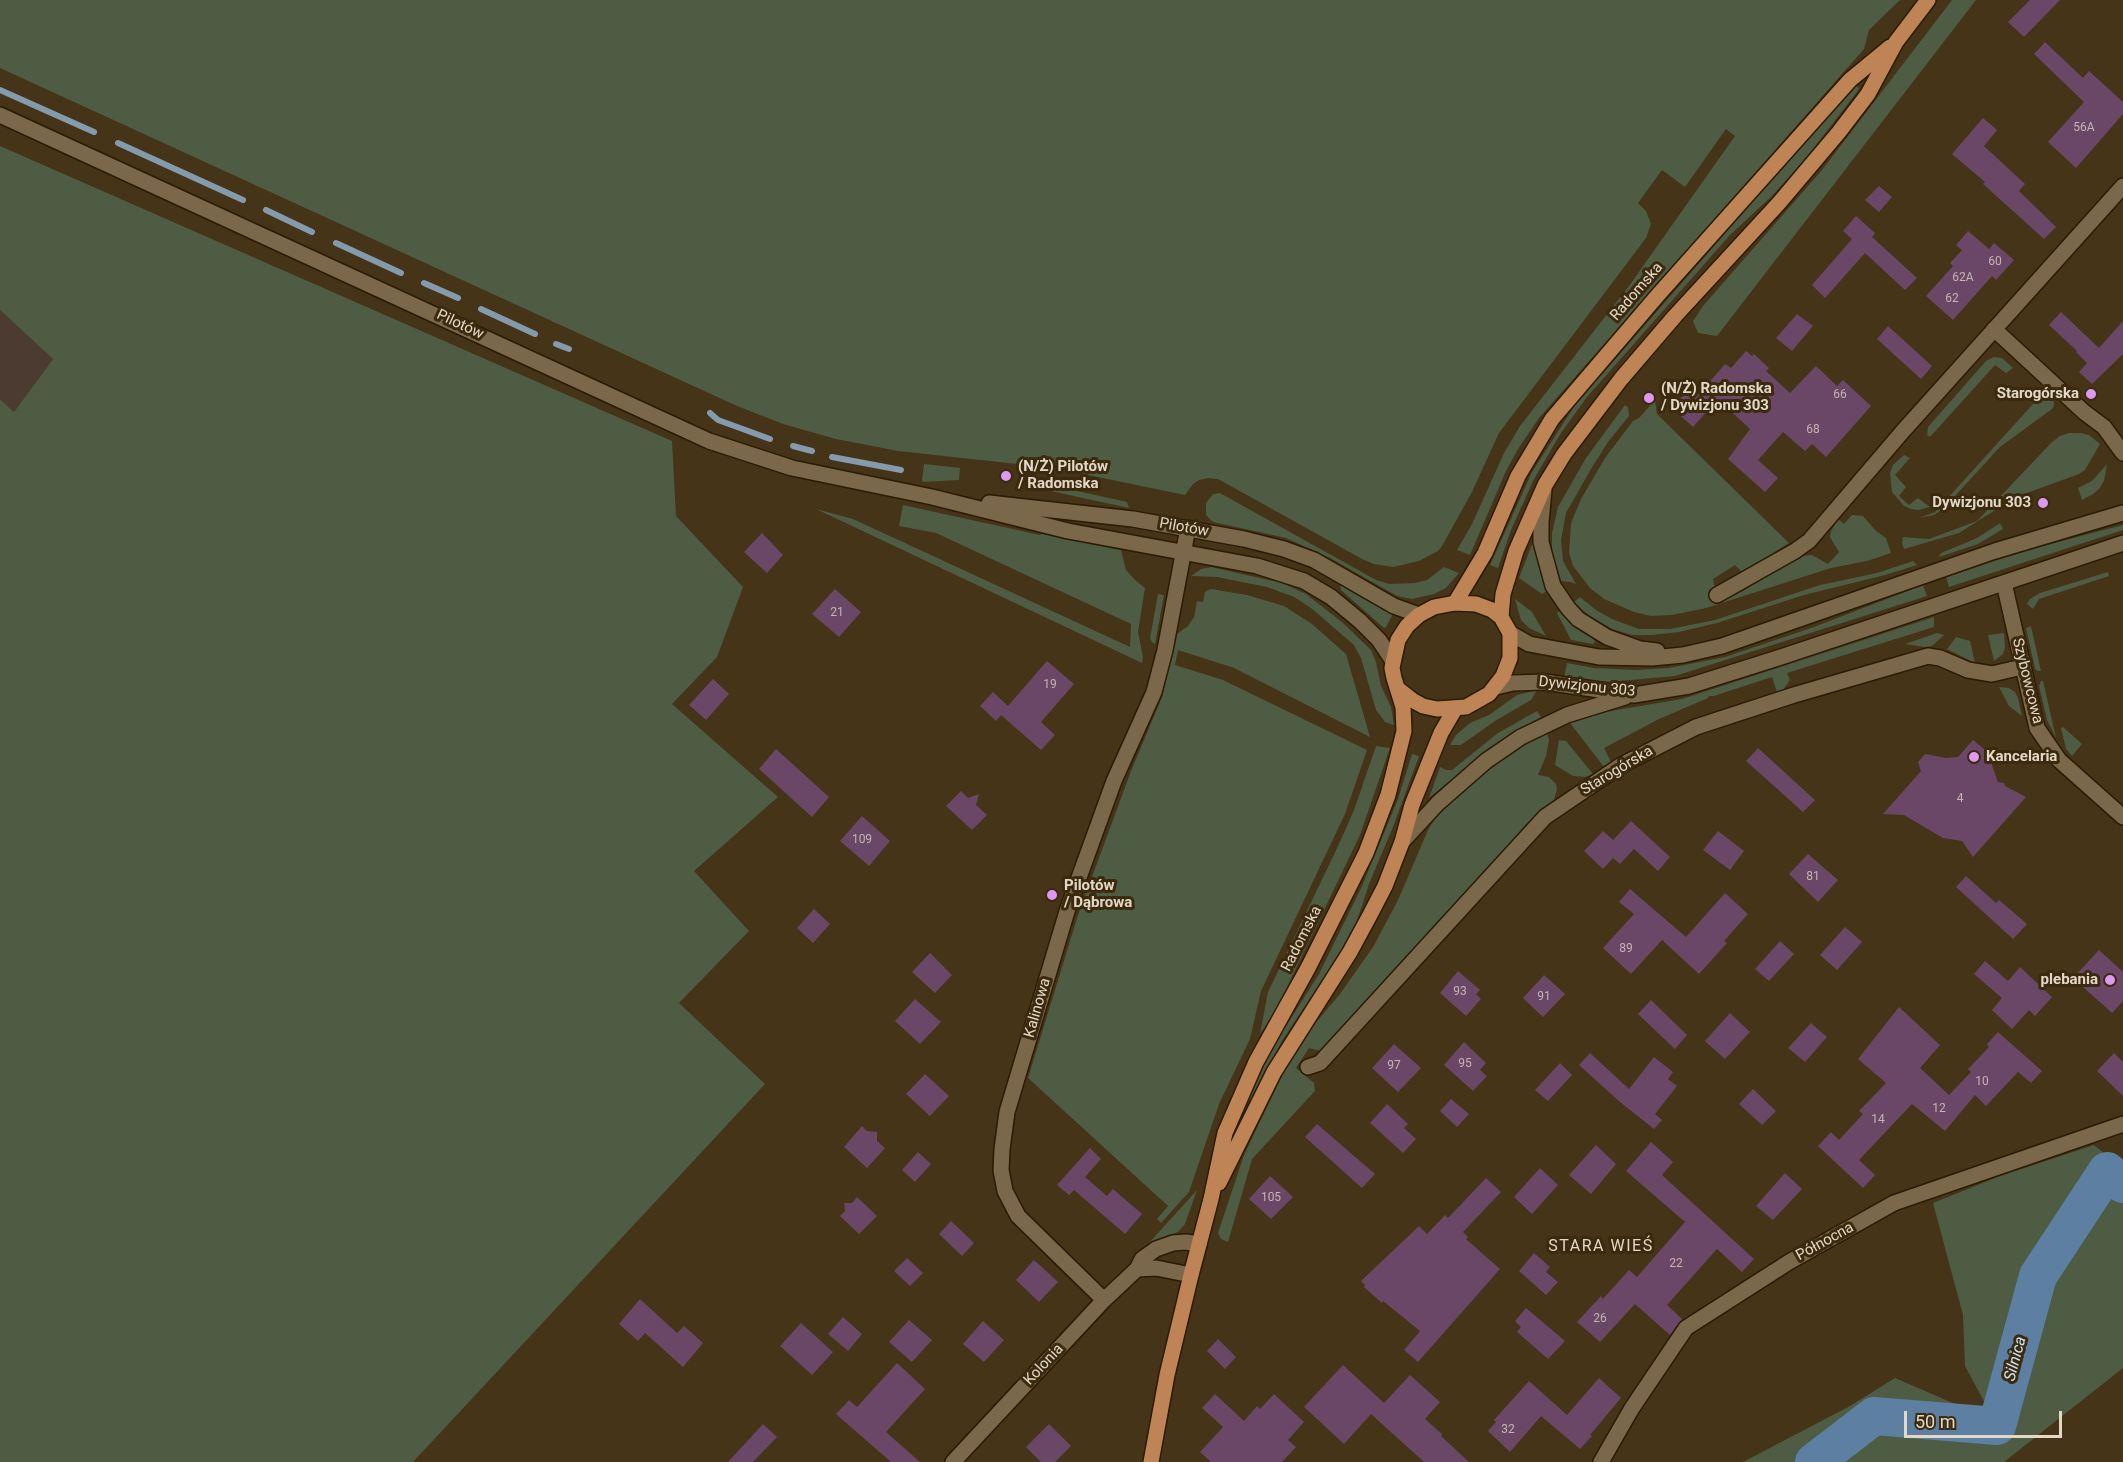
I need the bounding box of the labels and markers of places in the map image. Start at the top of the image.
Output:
place label: (N/Ż) Radomska / Dywizjonu 303 [1661,380,1772,415]
place label: Starogórska [1997,385,2079,403]
marker: Starogórska [2084,387,2098,401]
marker: (N/Ż) Radomska / Dywizjonu 303 [1642,391,1656,405]
place label: (N/Ż) Pilotów / Radomska [1018,458,1108,493]
marker: (N/Ż) Pilotów / Radomska [999,469,1013,483]
place label: Dywizjonu 303 [1932,494,2031,512]
marker: Dywizjonu 303 [2036,496,2050,510]
place label: Kancelaria [1986,748,2057,766]
marker: Kancelaria [1967,750,1981,764]
place label: Pilotów / Dąbrowa [1064,877,1132,912]
marker: Pilotów / Dąbrowa [1045,888,1059,902]
place label: plebania [2041,971,2098,989]
marker: plebania [2103,973,2117,987]

